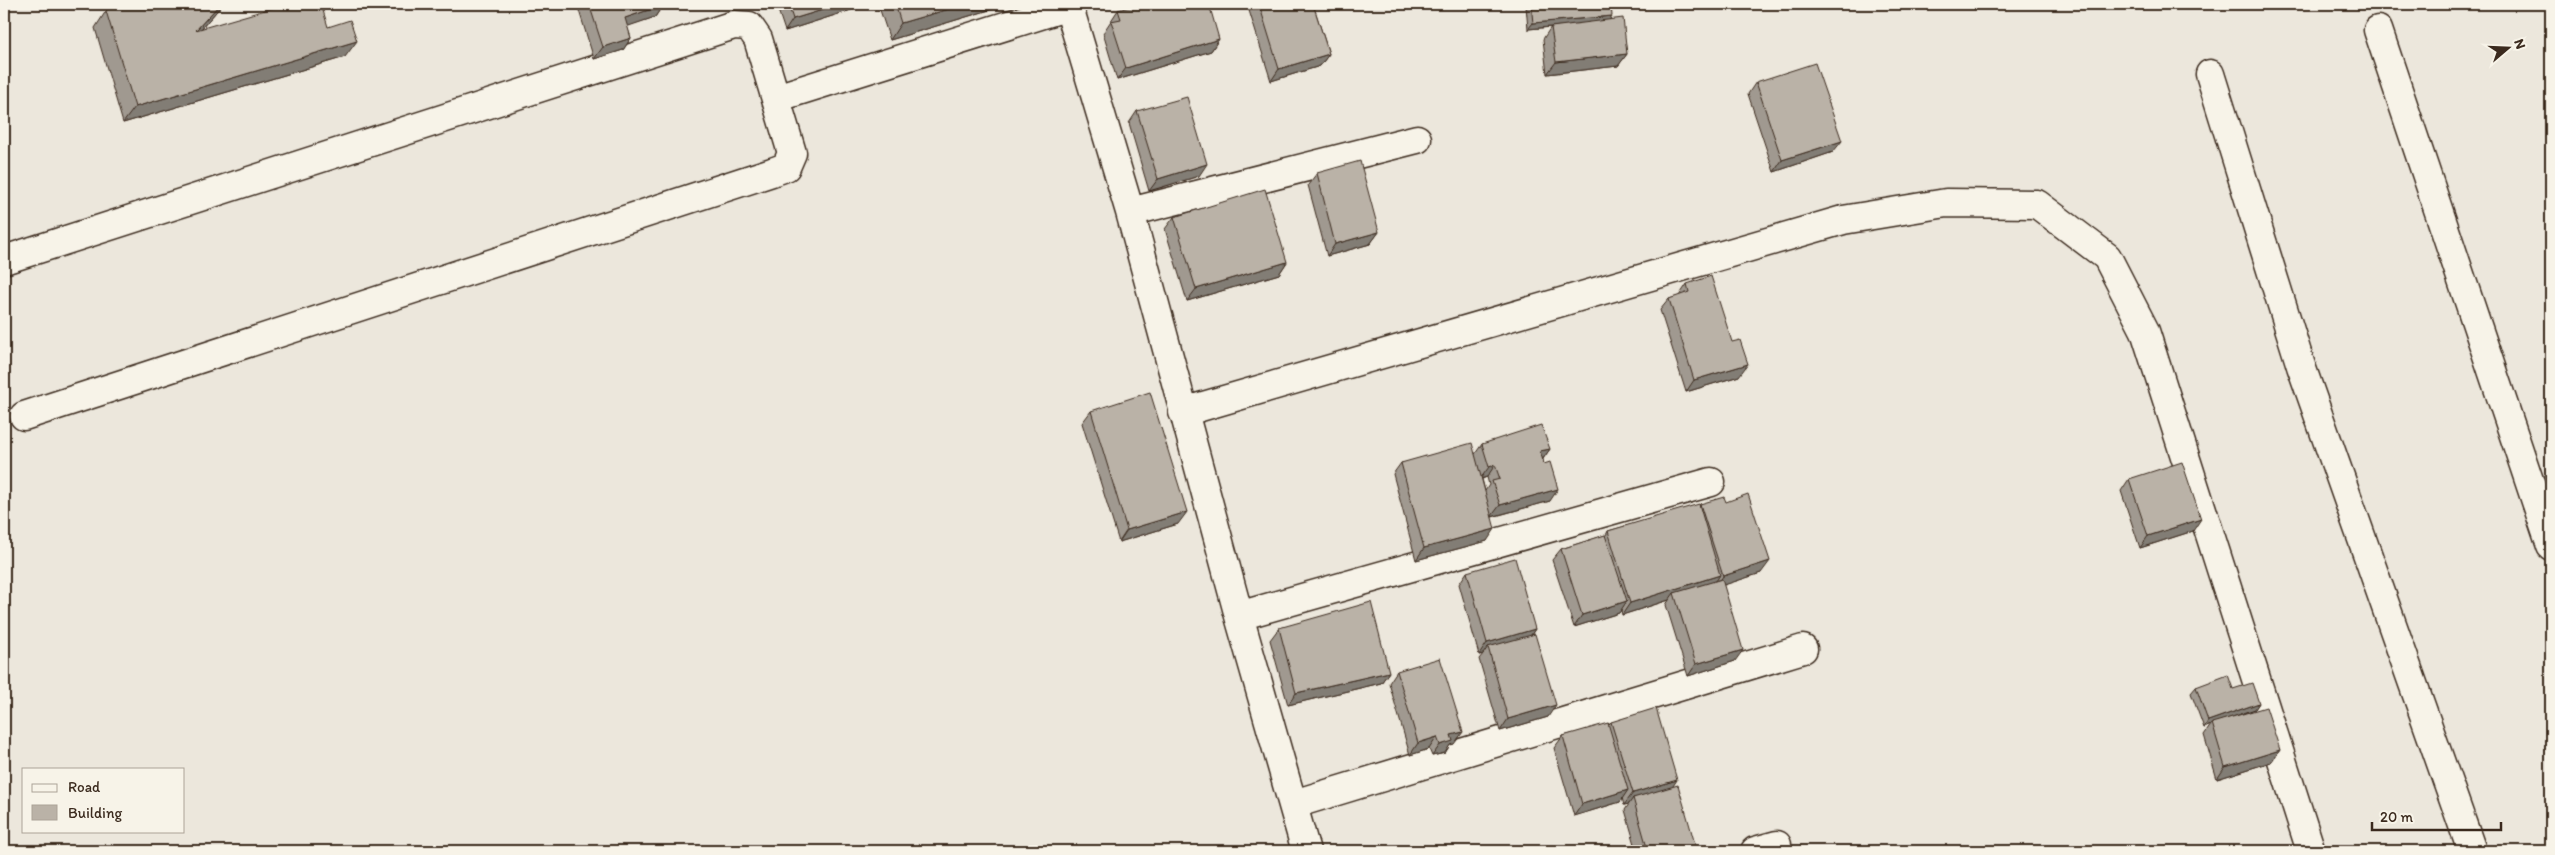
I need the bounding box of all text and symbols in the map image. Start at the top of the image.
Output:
north arrow [2482,22,2532,72]
text: N [2510,37,2529,51]
legend [22,768,185,832]
text: Road [68,778,101,796]
scale bar [2372,800,2501,832]
text: Building [68,804,122,822]
text: 20 m [2380,808,2414,826]

